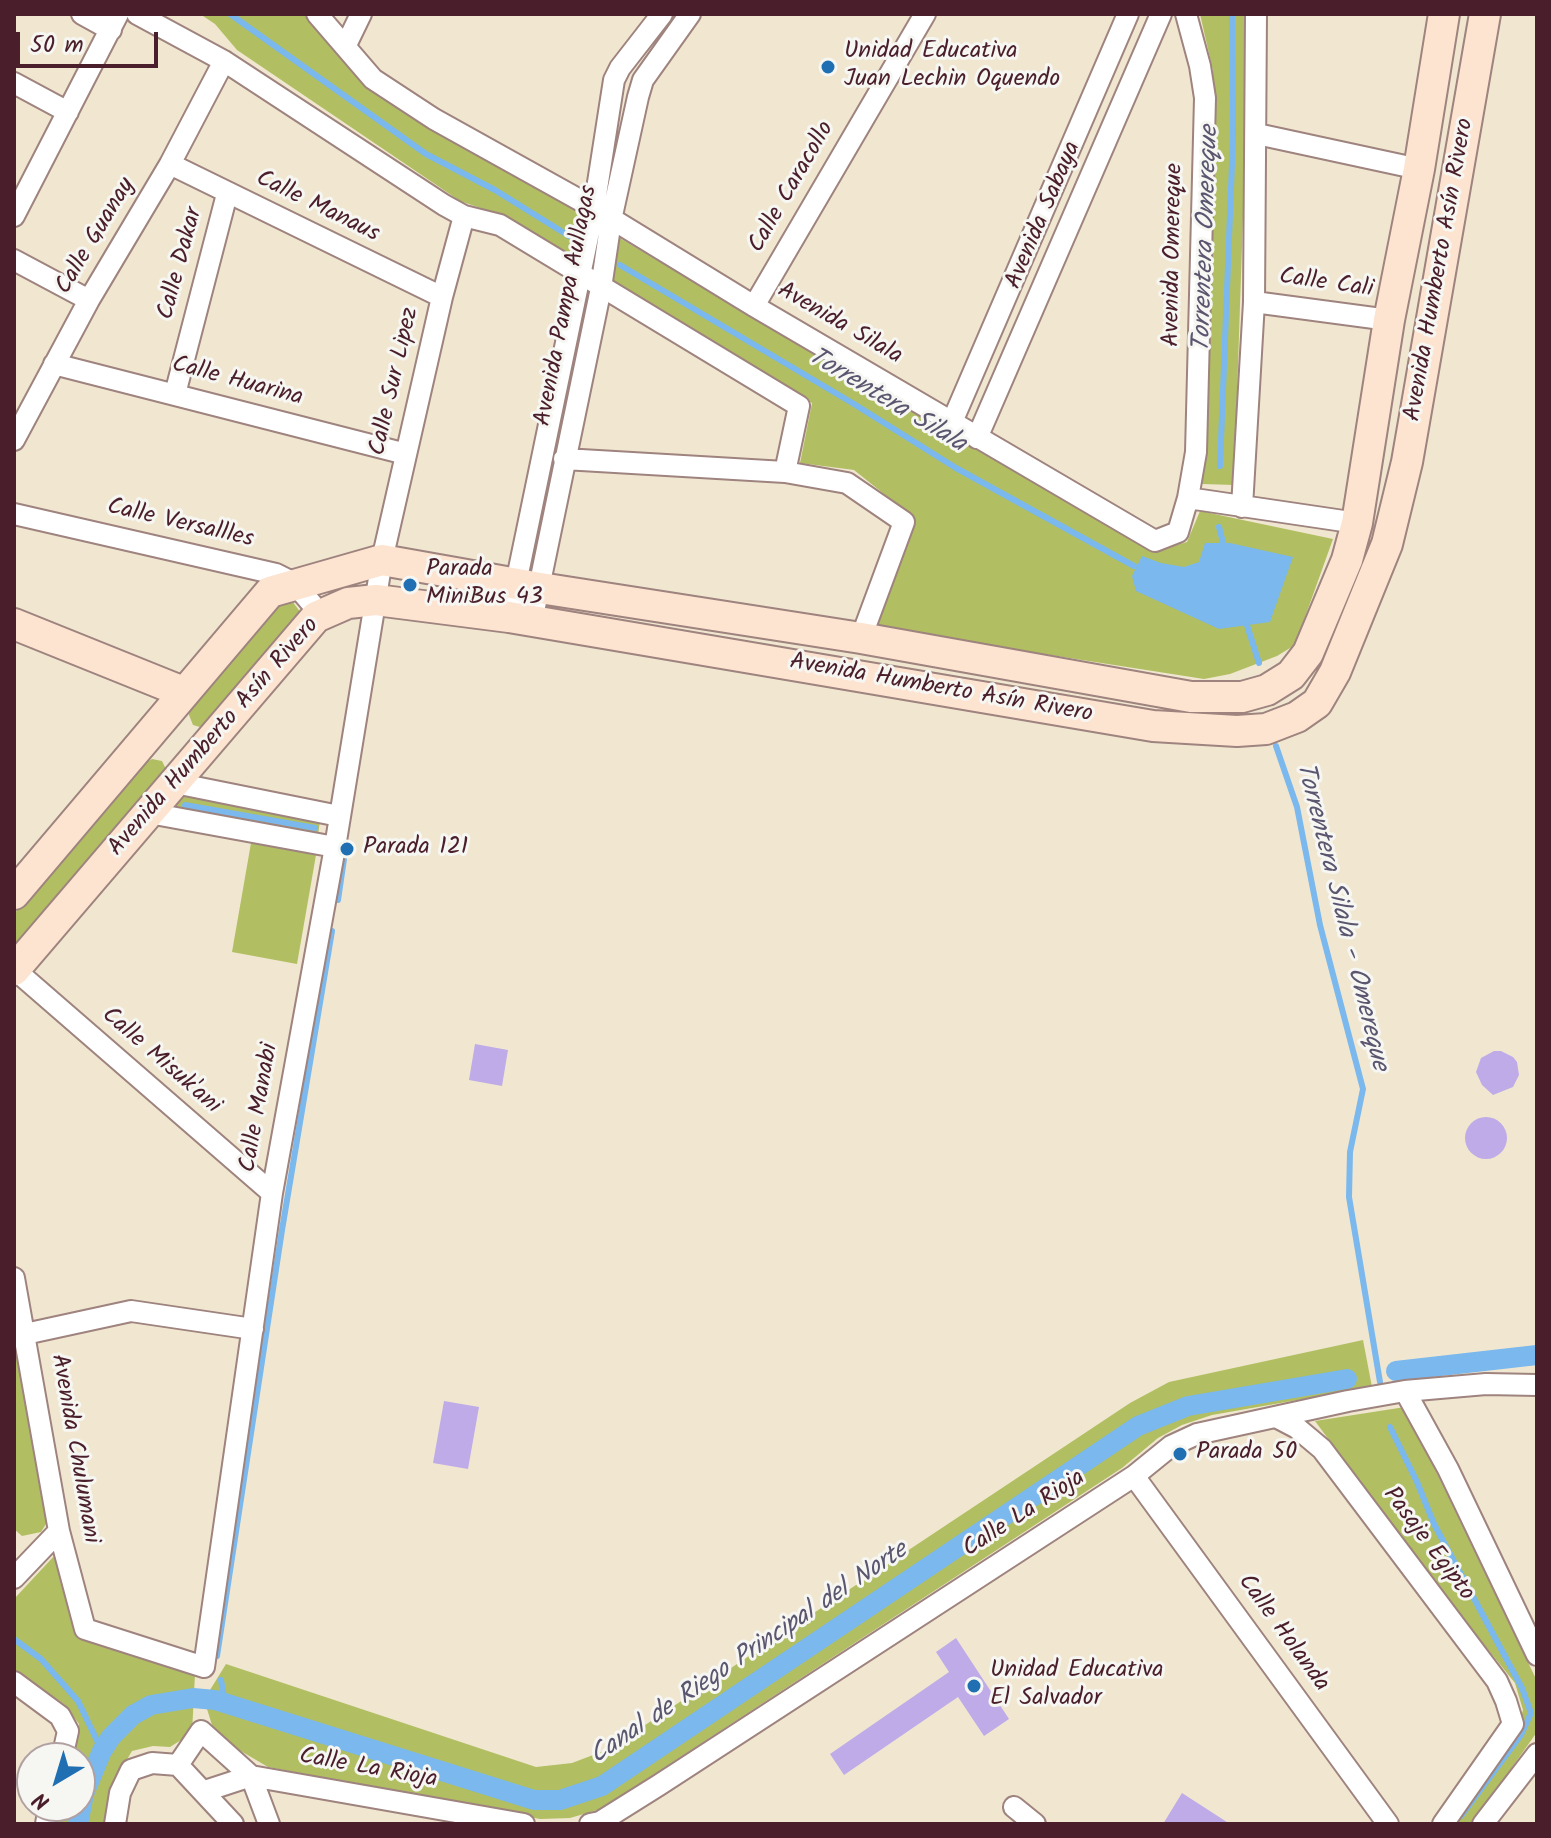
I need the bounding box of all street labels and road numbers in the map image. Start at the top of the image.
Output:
street label: Avenida Humberto Asín Rivero [1400,116,1482,424]
street label: Calle Caracollo [744,117,842,259]
street label: Avenida Sabaya [1001,138,1089,294]
street label: Avenida Omereque [1159,163,1191,347]
street label: Calle Manaus [251,166,383,250]
street label: Calle Guanay [51,174,143,300]
street label: Avenida Pampa Aullagas [531,183,605,429]
street label: Calle Dakar [153,205,211,323]
street label: Calle Cali [1277,264,1375,306]
street label: Avenida Silala [771,278,907,372]
street label: Calle Sur Lipez [365,305,427,459]
street label: Calle Huarina [168,352,306,414]
street label: Calle Versallles [104,494,256,556]
street label: Avenida Humberto Asín Rivero [103,613,327,863]
street label: Avenida Humberto Asín Rivero [787,649,1095,731]
street label: Calle Misuk'ani [94,1002,226,1122]
street label: Calle Manabi [235,1041,287,1175]
street label: Avenida Chulumani [42,1352,104,1546]
street label: Calle La Rioja [959,1465,1091,1565]
street label: Pasaje Egipto [1375,1482,1479,1608]
street label: Calle Holanda [1230,1570,1334,1698]
street label: Calle La Rioja [297,1744,439,1796]

